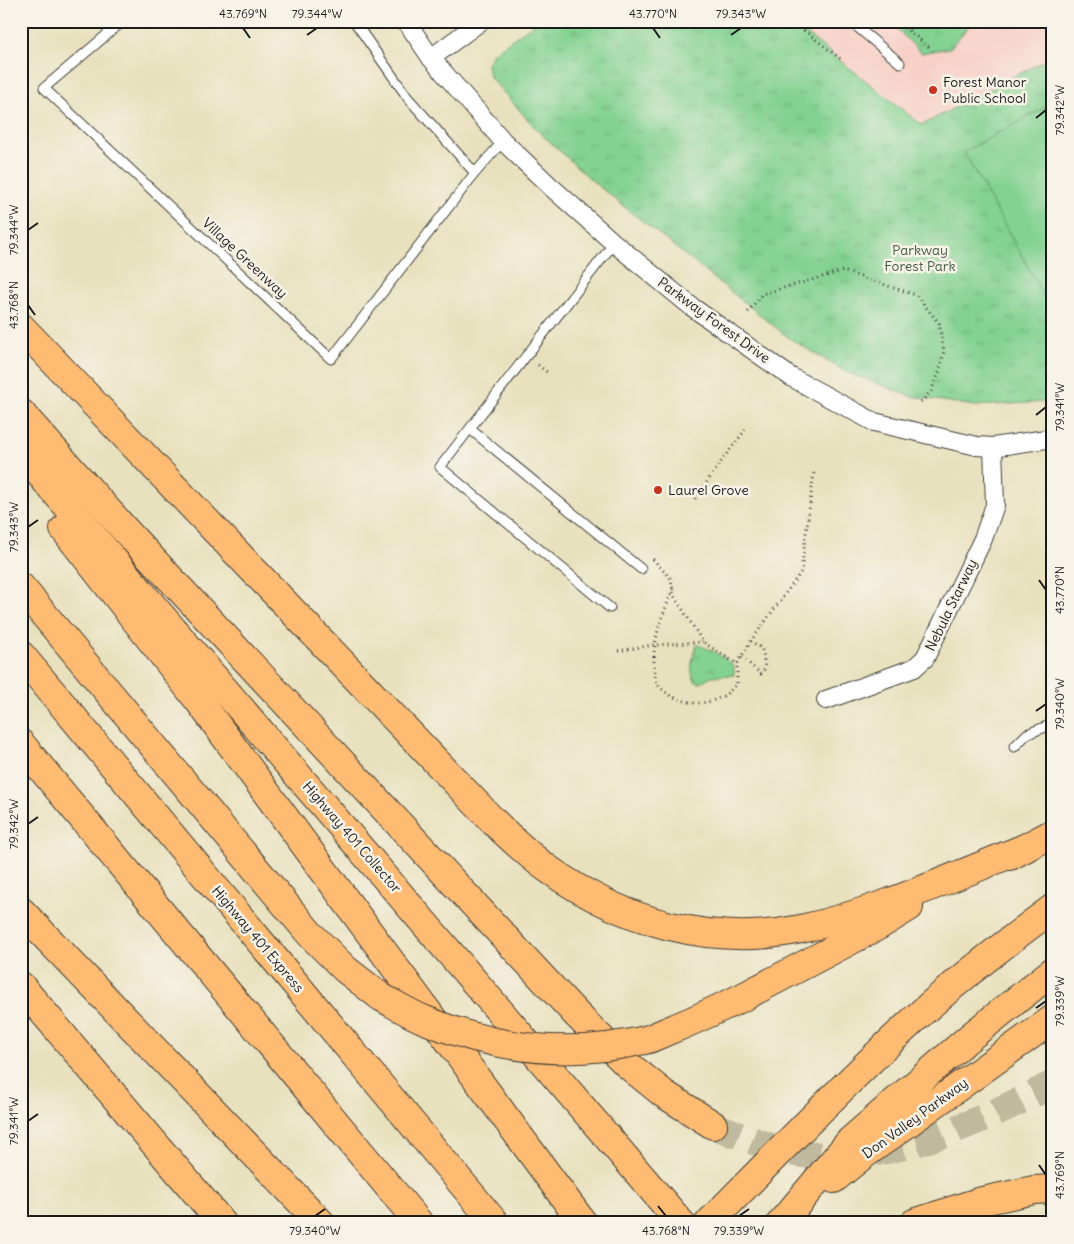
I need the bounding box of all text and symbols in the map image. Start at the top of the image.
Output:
text: 43.769°N [219,6,267,21]
text: 79.344°W [292,6,342,21]
text: 43.770°N [629,6,677,21]
text: 79.343°W [716,6,766,21]
place label: Forest Manor Public School [943,73,1027,107]
marker: Forest Manor Public School [927,84,939,96]
text: 79.342°W [1052,85,1067,135]
text: 79.344°W [6,205,21,255]
street label: Village Greenway [199,214,291,302]
park label: Parkway Forest Park [884,241,956,275]
street label: Parkway Forest Drive [654,273,774,367]
text: 43.768°N [6,281,21,329]
text: 79.341°W [1052,383,1067,431]
place label: Laurel Grove [668,481,749,499]
marker: Laurel Grove [652,484,664,496]
text: 79.343°W [6,502,21,552]
street label: Nebula Starway [921,556,981,654]
text: 43.770°N [1052,566,1067,614]
text: 79.340°W [1052,678,1067,730]
street label: Highway 401 Collector [299,778,405,897]
text: 79.342°W [6,799,21,849]
street label: Highway 401 Express [208,882,308,996]
text: 79.339°W [1052,976,1067,1026]
street label: Don Valley Parkway [859,1074,971,1162]
text: 79.341°W [6,1097,21,1145]
text: 43.769°N [1052,1151,1067,1199]
text: 79.340°W [289,1223,341,1238]
text: 43.768°N [642,1223,690,1238]
text: 79.339°W [714,1223,764,1238]

